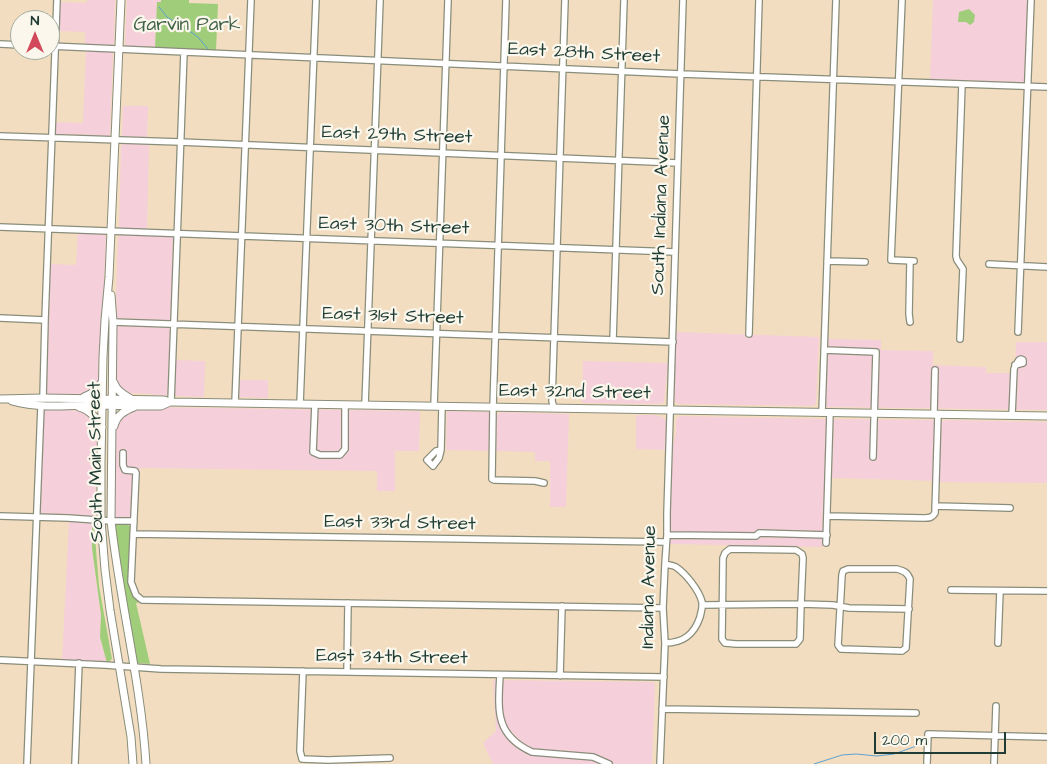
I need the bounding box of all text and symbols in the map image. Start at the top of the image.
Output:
north arrow [10,10,60,60]
text: N [31,11,39,31]
park label: Garvin Park [133,15,241,37]
street label: East 28th Street [507,39,661,69]
street label: South Indiana Avenue [647,114,677,296]
street label: East 29th Street [321,122,473,150]
street label: East 30th Street [318,213,470,241]
street label: East 31st Street [322,303,464,331]
street label: East 32nd Street [499,380,651,406]
street label: South Main Street [84,381,110,543]
street label: East 33rd Street [324,511,476,537]
street label: Indiana Avenue [638,525,662,649]
street label: East 34th Street [316,645,468,671]
scale bar [877,722,1010,754]
text: 200 m [882,730,927,751]

